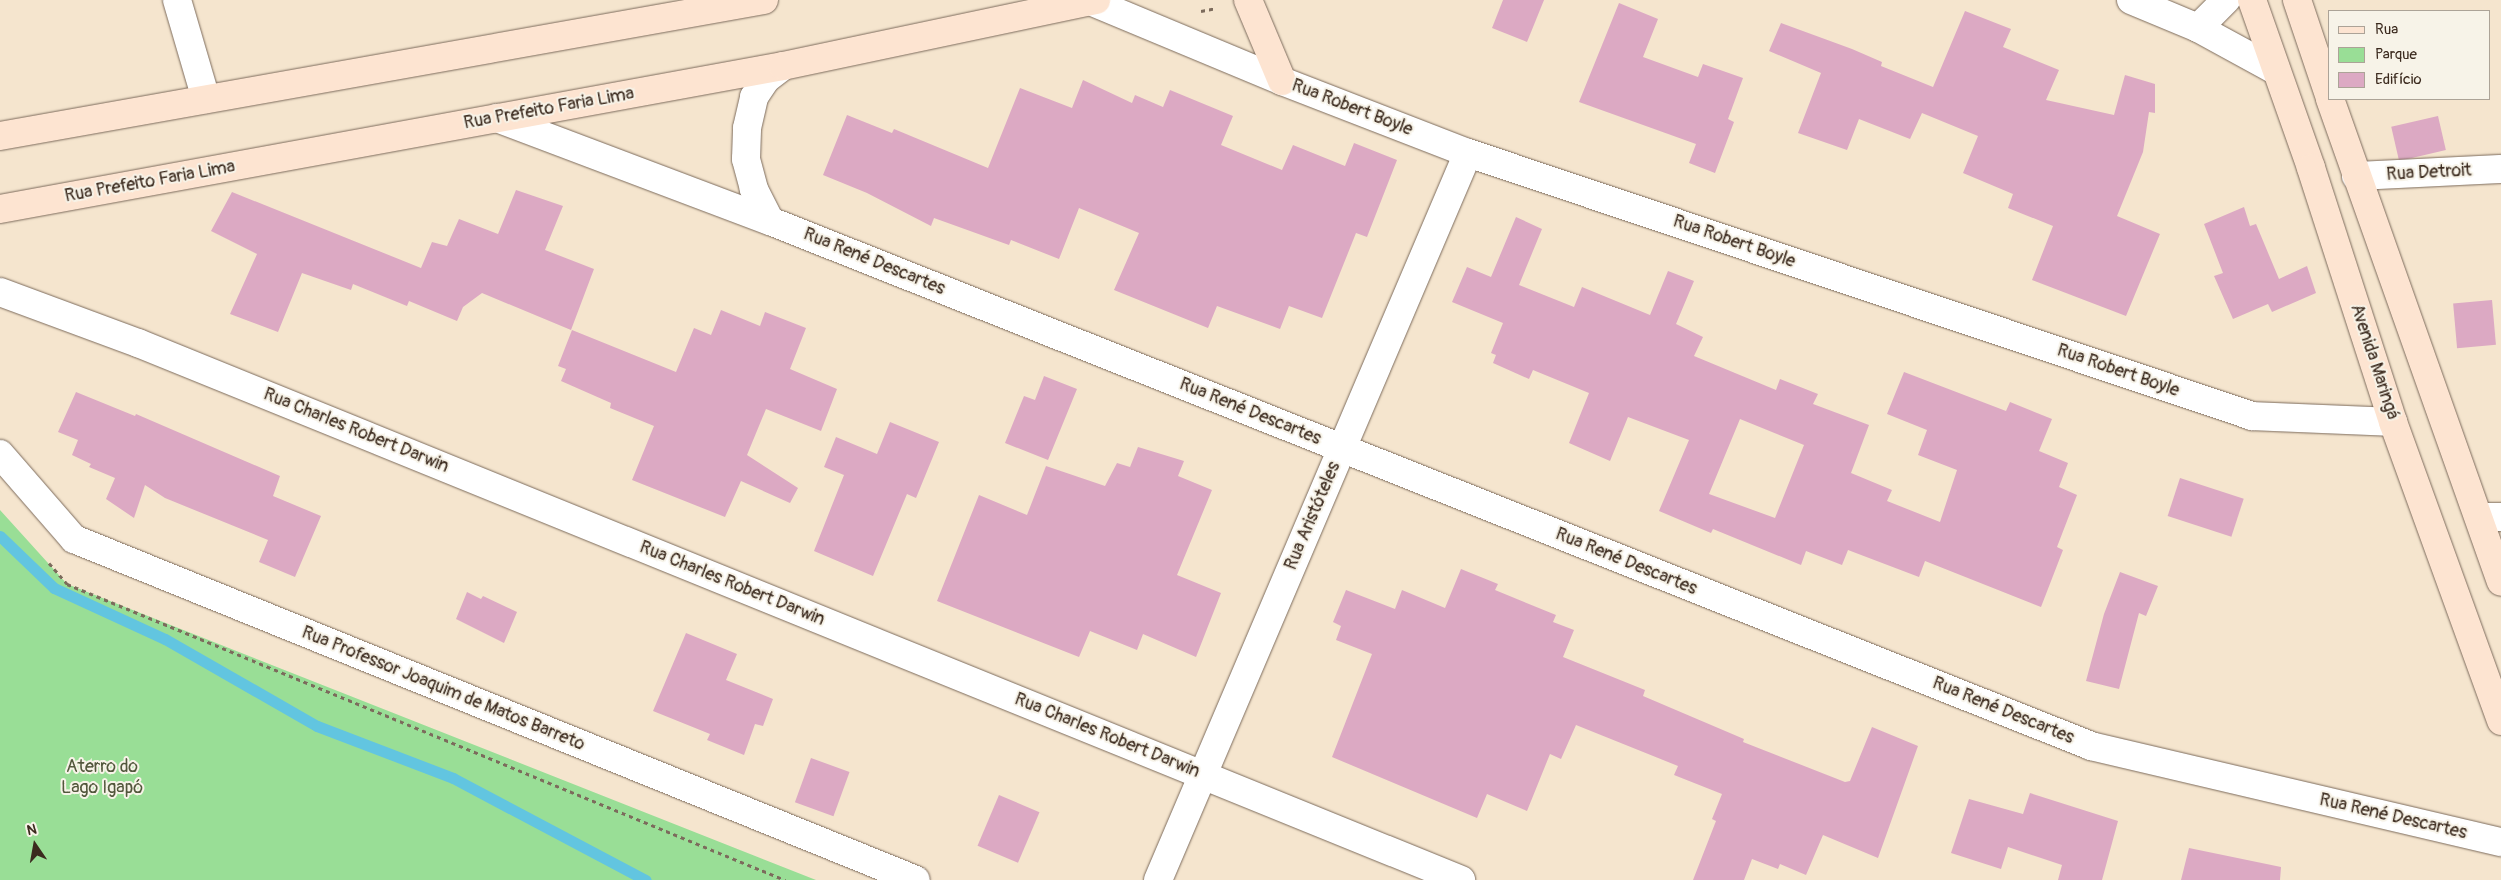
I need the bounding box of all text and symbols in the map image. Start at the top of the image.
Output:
legend [2328,10,2491,100]
text: Rua [2375,20,2398,39]
text: Parque [2375,45,2417,64]
text: Edifício [2375,70,2421,89]
street label: Rua Robert Boyle [1288,75,1416,141]
street label: Rua Prefeito Faria Lima [462,83,636,135]
street label: Rua Prefeito Faria Lima [63,156,237,208]
street label: Rua Detroit [2386,160,2472,186]
street label: Rua Robert Boyle [1670,211,1798,273]
street label: Rua René Descartes [800,224,948,300]
street label: Avenida Maringá [2345,302,2403,422]
street label: Rua Robert Boyle [2054,340,2182,402]
street label: Rua René Descartes [1176,374,1324,450]
street label: Rua Charles Robert Darwin [260,384,452,478]
street label: Rua Aristóteles [1280,459,1346,573]
street label: Rua René Descartes [1552,524,1700,600]
street label: Rua Charles Robert Darwin [636,537,828,631]
street label: Rua Professor Joaquim de Matos Barreto [298,622,588,756]
street label: Rua René Descartes [1929,673,2077,749]
street label: Rua Charles Robert Darwin [1011,689,1203,783]
park label: Aterro do Lago Igapó [61,757,143,800]
street label: Rua René Descartes [2317,790,2469,844]
north arrow [10,820,60,870]
text: N [25,821,38,839]

